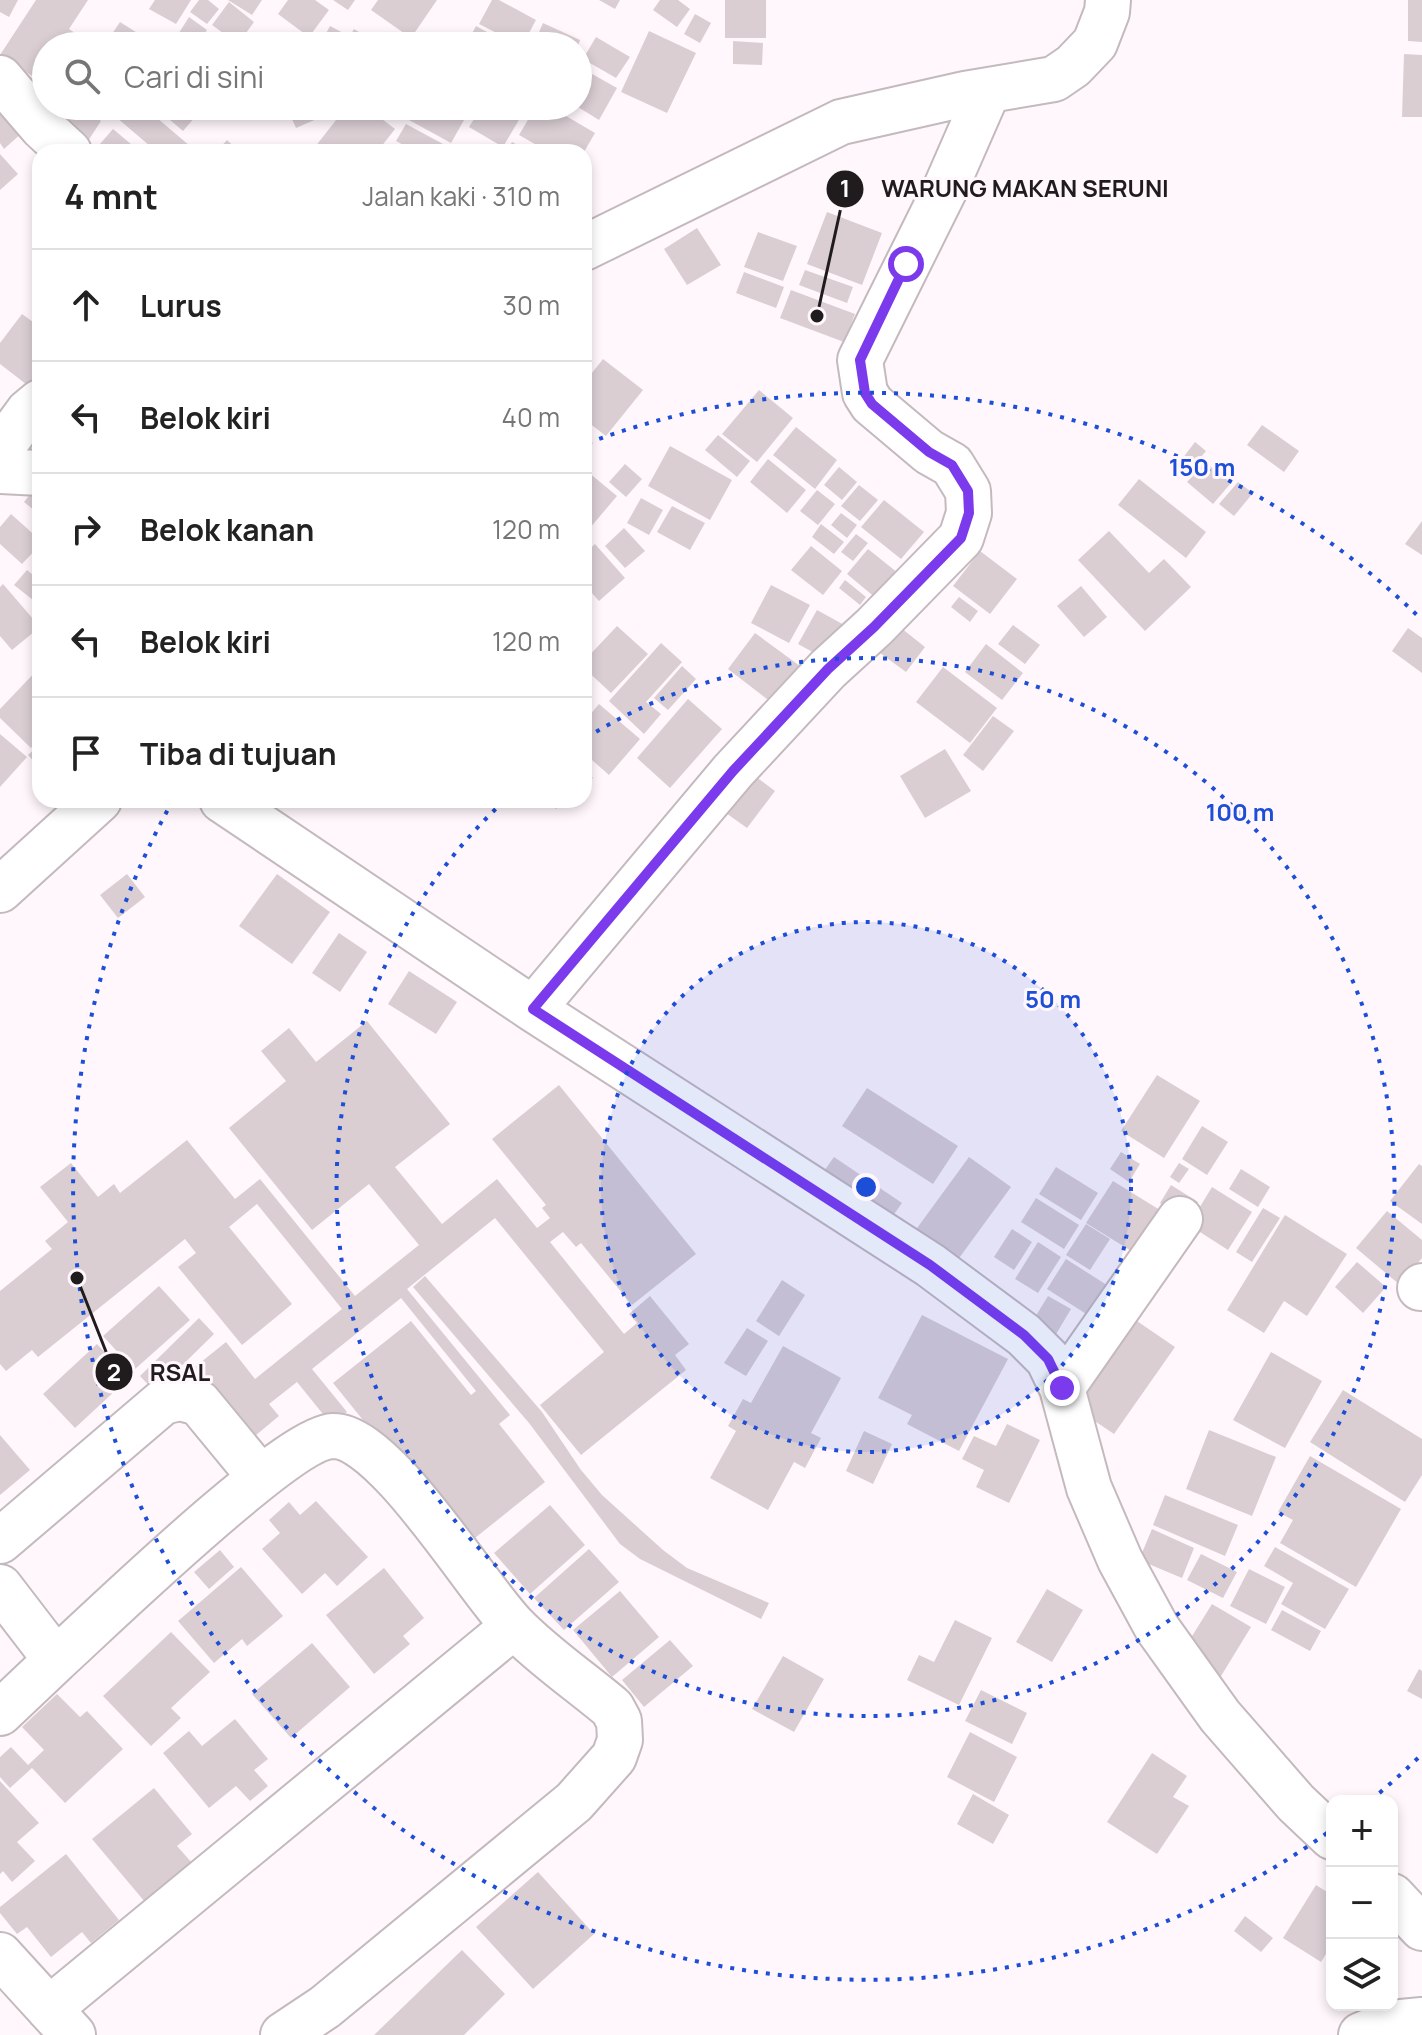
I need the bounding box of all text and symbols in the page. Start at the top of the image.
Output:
search box [32,32,592,120]
icon: search [60,54,104,98]
text: Cari di sini [124,56,264,97]
callout: WARUNG MAKAN SERUNI [825,165,1184,213]
text: 1 [840,171,850,204]
text: WARUNG MAKAN SERUNI [881,171,1169,204]
text: 4 mnt [64,173,158,219]
text: Jalan kaki · 310 m [362,178,560,214]
route start [888,246,924,282]
icon: ahead [64,283,108,327]
text: Lurus [140,285,222,326]
text: 30 m [503,287,560,323]
icon: left [64,395,108,439]
text: Belok kiri [140,397,271,438]
text: 40 m [502,399,560,435]
text: 150 m [1169,450,1235,483]
icon: right [64,507,108,551]
text: Belok kanan [140,509,314,550]
text: 120 m [492,511,560,547]
icon: left [64,619,108,663]
text: Belok kiri [140,621,271,662]
text: 120 m [492,623,560,659]
icon: arrive [64,731,108,775]
text: Tiba di tujuan [140,733,337,774]
text: 100 m [1206,795,1274,828]
text: 50 m [1025,982,1081,1015]
centre of rings [852,1173,880,1201]
callout: RSAL [94,1348,227,1396]
text: 2 [107,1355,121,1388]
text: RSAL [150,1355,210,1388]
route end [1044,1370,1080,1406]
map controls [1326,1795,1398,2011]
button: + [1326,1795,1398,1867]
button: − [1326,1867,1398,1939]
button: layers [1326,1939,1398,2011]

